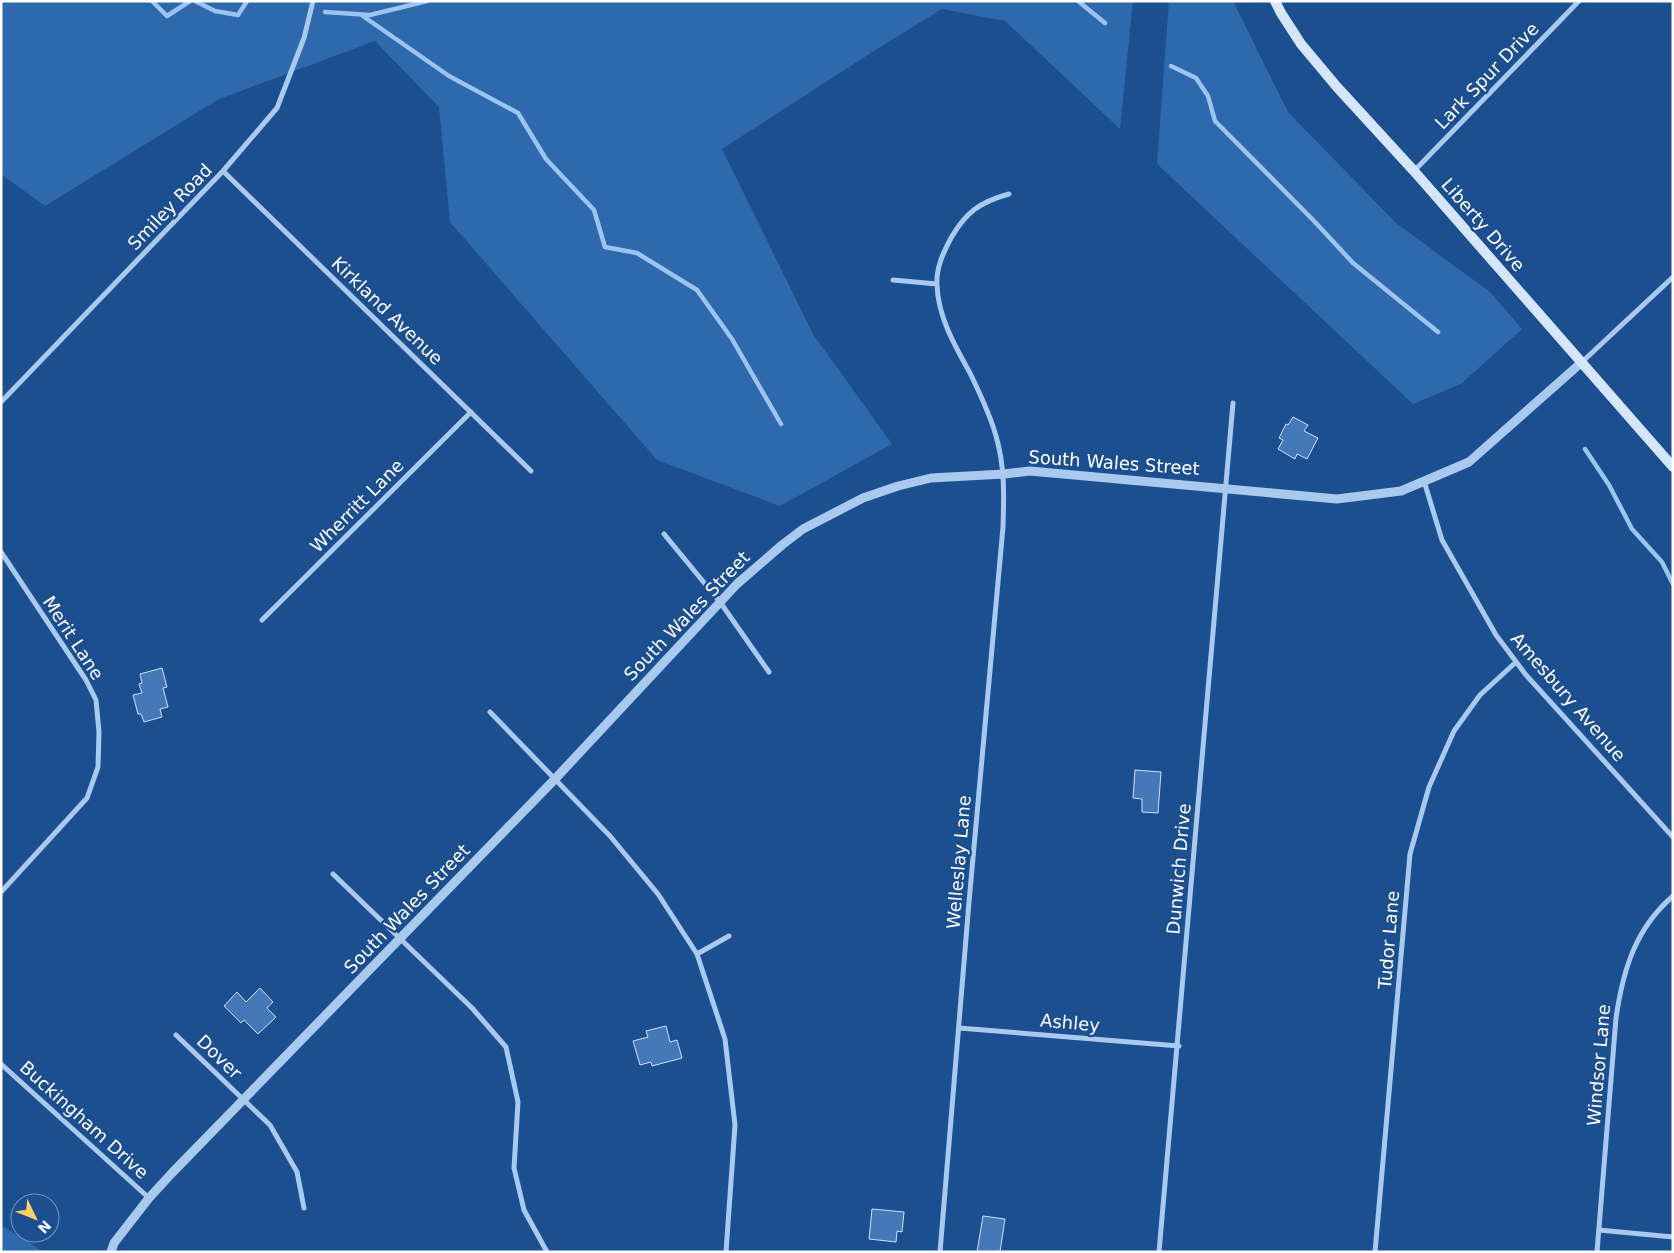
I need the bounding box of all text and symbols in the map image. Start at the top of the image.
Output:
street label: Lark Spur Drive [1430,18,1543,133]
street label: Smiley Road [123,159,216,254]
street label: Liberty Drive [1437,174,1529,275]
street label: Kirkland Avenue [328,252,447,369]
street label: South Wales Street [1028,446,1200,479]
street label: Wherritt Lane [306,455,408,557]
street label: South Wales Street [619,547,754,685]
street label: Merit Lane [39,592,108,683]
street label: Amesbury Avenue [1507,628,1630,765]
street label: Welleslay Lane [942,794,975,930]
street label: Dunwich Drive [1162,803,1195,935]
street label: South Wales Street [339,840,474,978]
street label: Tudor Lane [1374,890,1403,991]
street label: Windsor Lane [1583,1003,1614,1127]
street label: Ashley [1039,1009,1101,1036]
street label: Dover [193,1030,246,1083]
street label: Buckingham Drive [16,1056,153,1183]
north arrow [10,1193,60,1243]
text: N [35,1217,54,1237]

